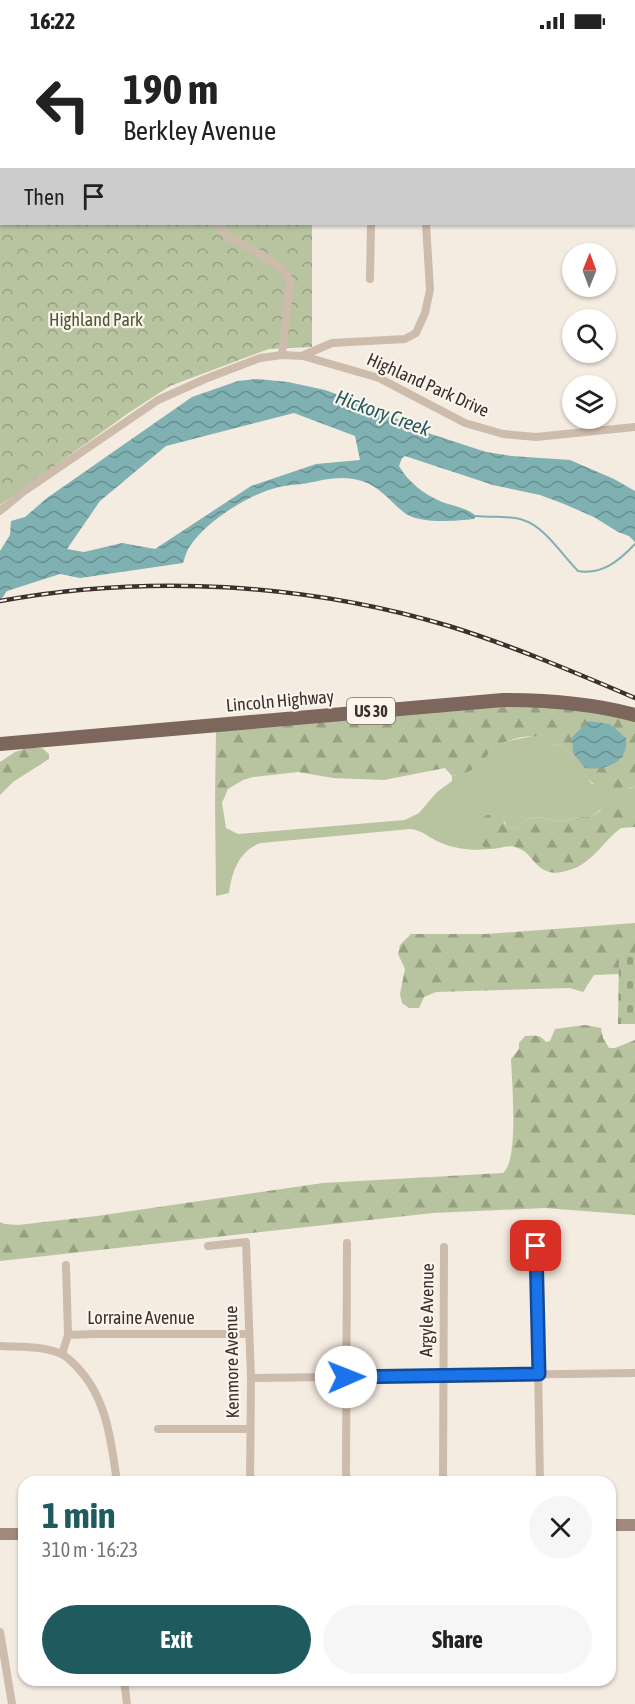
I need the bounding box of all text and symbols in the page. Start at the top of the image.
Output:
text: 16:22 [30,8,75,34]
text: 190 m [123,65,218,113]
icon: left [24,66,102,144]
text: Berkley Avenue [123,115,276,146]
icon: arrive [77,180,110,213]
text: Then [24,184,65,210]
north arrow [562,243,616,297]
map controls [562,243,616,429]
park label: Highland Park [49,309,143,330]
button: search [562,309,616,363]
street label: Highland Park Drive [364,348,492,421]
button: layers [562,375,616,429]
water label: Hickory Creek [333,385,434,440]
street label: Lincoln Highway [225,685,335,716]
road number: US 30 [347,698,395,724]
pin [510,1220,561,1271]
icon: arrive [519,1229,552,1262]
street label: Argyle Avenue [415,1263,438,1357]
street label: Kenmore Avenue [220,1306,243,1418]
street label: Lorraine Avenue [87,1307,195,1328]
position arrow [314,1345,378,1409]
text: 1 min [42,1494,116,1536]
button: close [529,1496,592,1559]
text: 310 m · 16:23 [42,1538,138,1561]
button: Exit [42,1605,311,1674]
button: Share [323,1605,592,1674]

